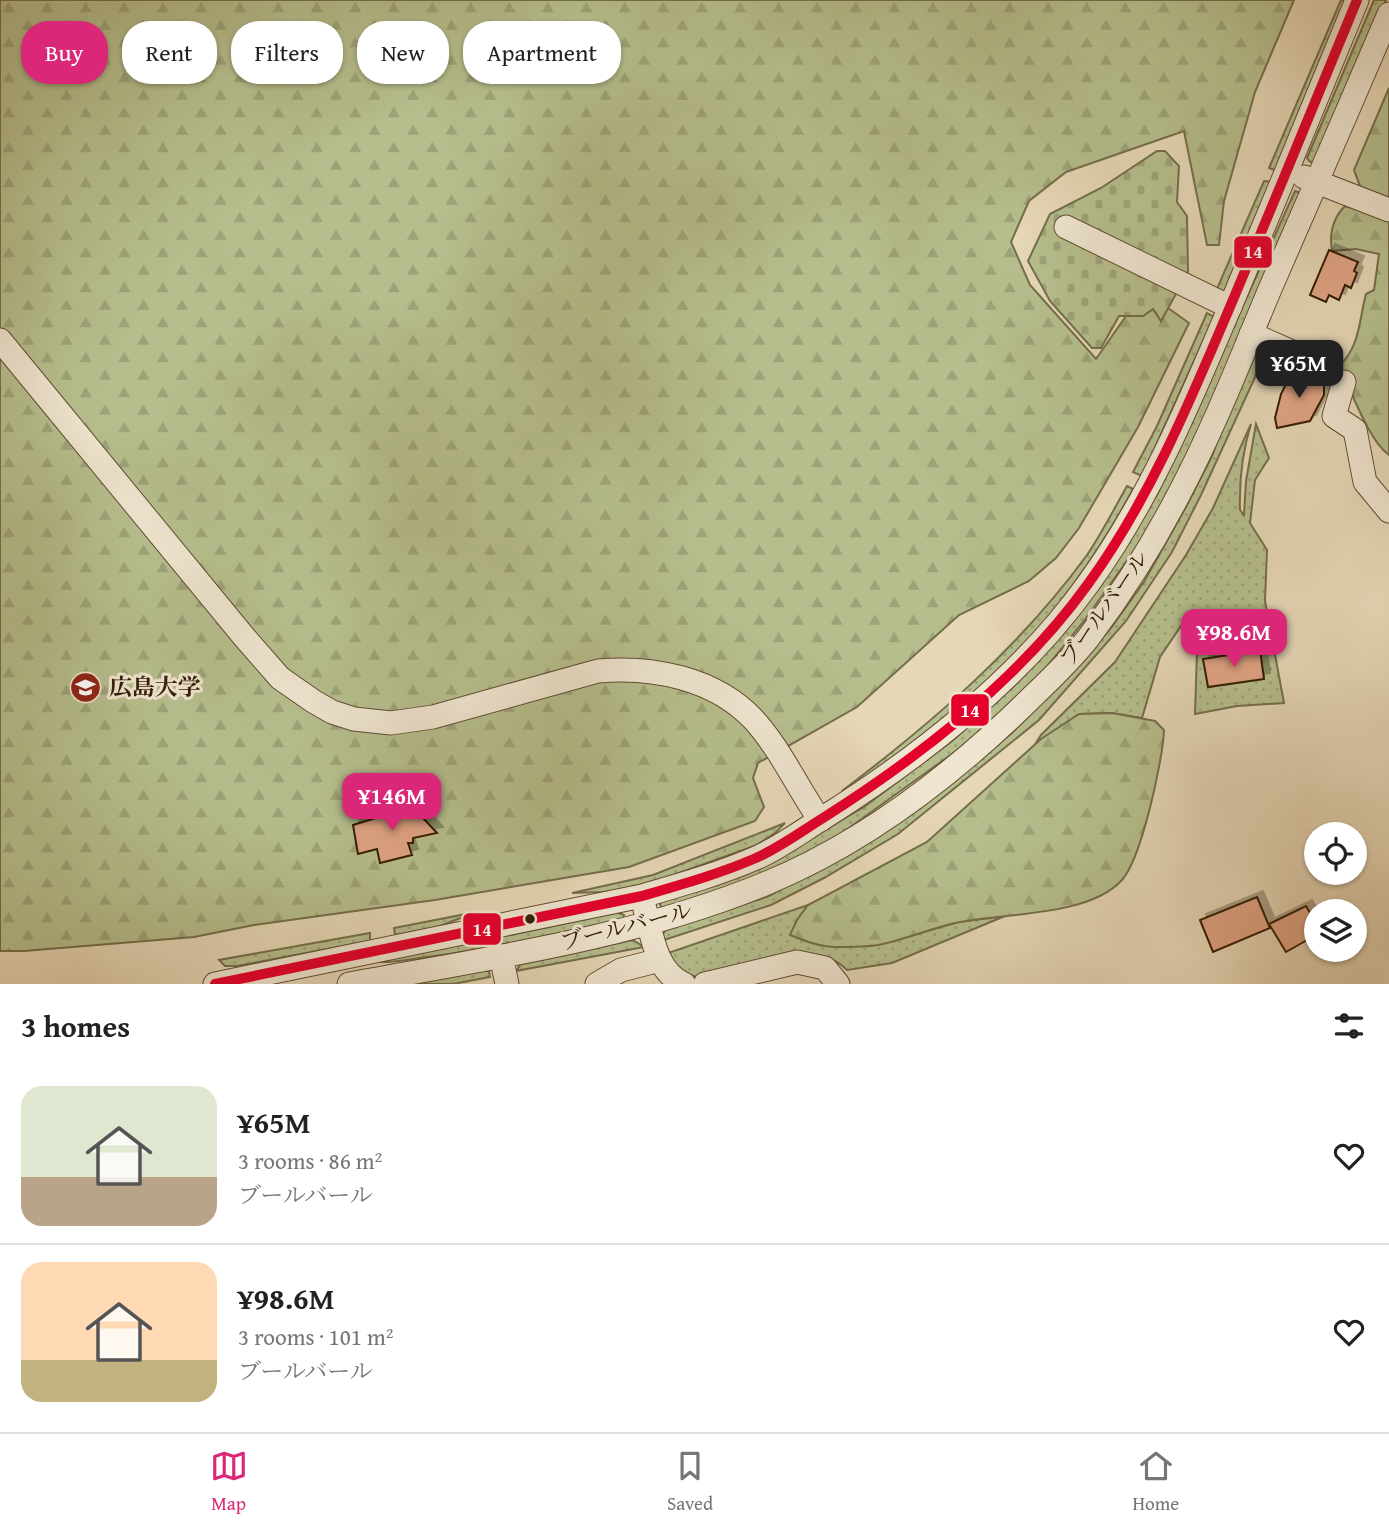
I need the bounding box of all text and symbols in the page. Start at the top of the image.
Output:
chip: Buy [21,21,108,84]
chip: Rent [122,21,217,84]
chip: Filters [231,21,343,84]
chip: New [357,21,449,84]
chip: Apartment [463,21,621,84]
line badge: 14 [1233,235,1273,269]
text: 14 [1243,237,1263,265]
pin: ¥65M [1258,340,1340,400]
text: ¥65M [1271,346,1327,379]
street label: ブールバール [1051,543,1157,672]
pin: ¥98.6M [1177,610,1291,669]
text: ¥98.6M [1197,615,1271,648]
school or university icon: 広島大学 [69,670,103,704]
place label: 広島大学 [109,670,201,703]
line badge: 14 [950,693,990,727]
text: 14 [960,696,980,724]
pin: ¥146M [343,774,441,833]
text: ¥146M [358,779,426,812]
map controls [1304,822,1367,962]
button: locate [1304,822,1367,885]
street label: ブールバール [556,893,695,958]
button: layers [1304,899,1367,962]
line badge: 14 [462,912,502,946]
unlabelled marker [523,912,537,926]
text: 14 [472,915,492,943]
text: 3 homes [21,1004,130,1048]
icon: filters [1330,1007,1368,1045]
text: ¥65M [238,1100,310,1144]
icon: home [77,1114,161,1198]
icon: heart [1330,1137,1368,1175]
text: 3 rooms · 86 m² [238,1144,382,1177]
text: ブールバール [238,1178,373,1211]
text: ¥98.6M [238,1276,334,1320]
icon: home [77,1290,161,1374]
icon: heart [1330,1313,1368,1351]
text: 3 rooms · 101 m² [238,1320,393,1353]
text: ブールバール [238,1354,373,1387]
tab: Map [210,1447,248,1517]
tab: Saved [667,1447,713,1517]
tab: Home [1133,1447,1179,1517]

